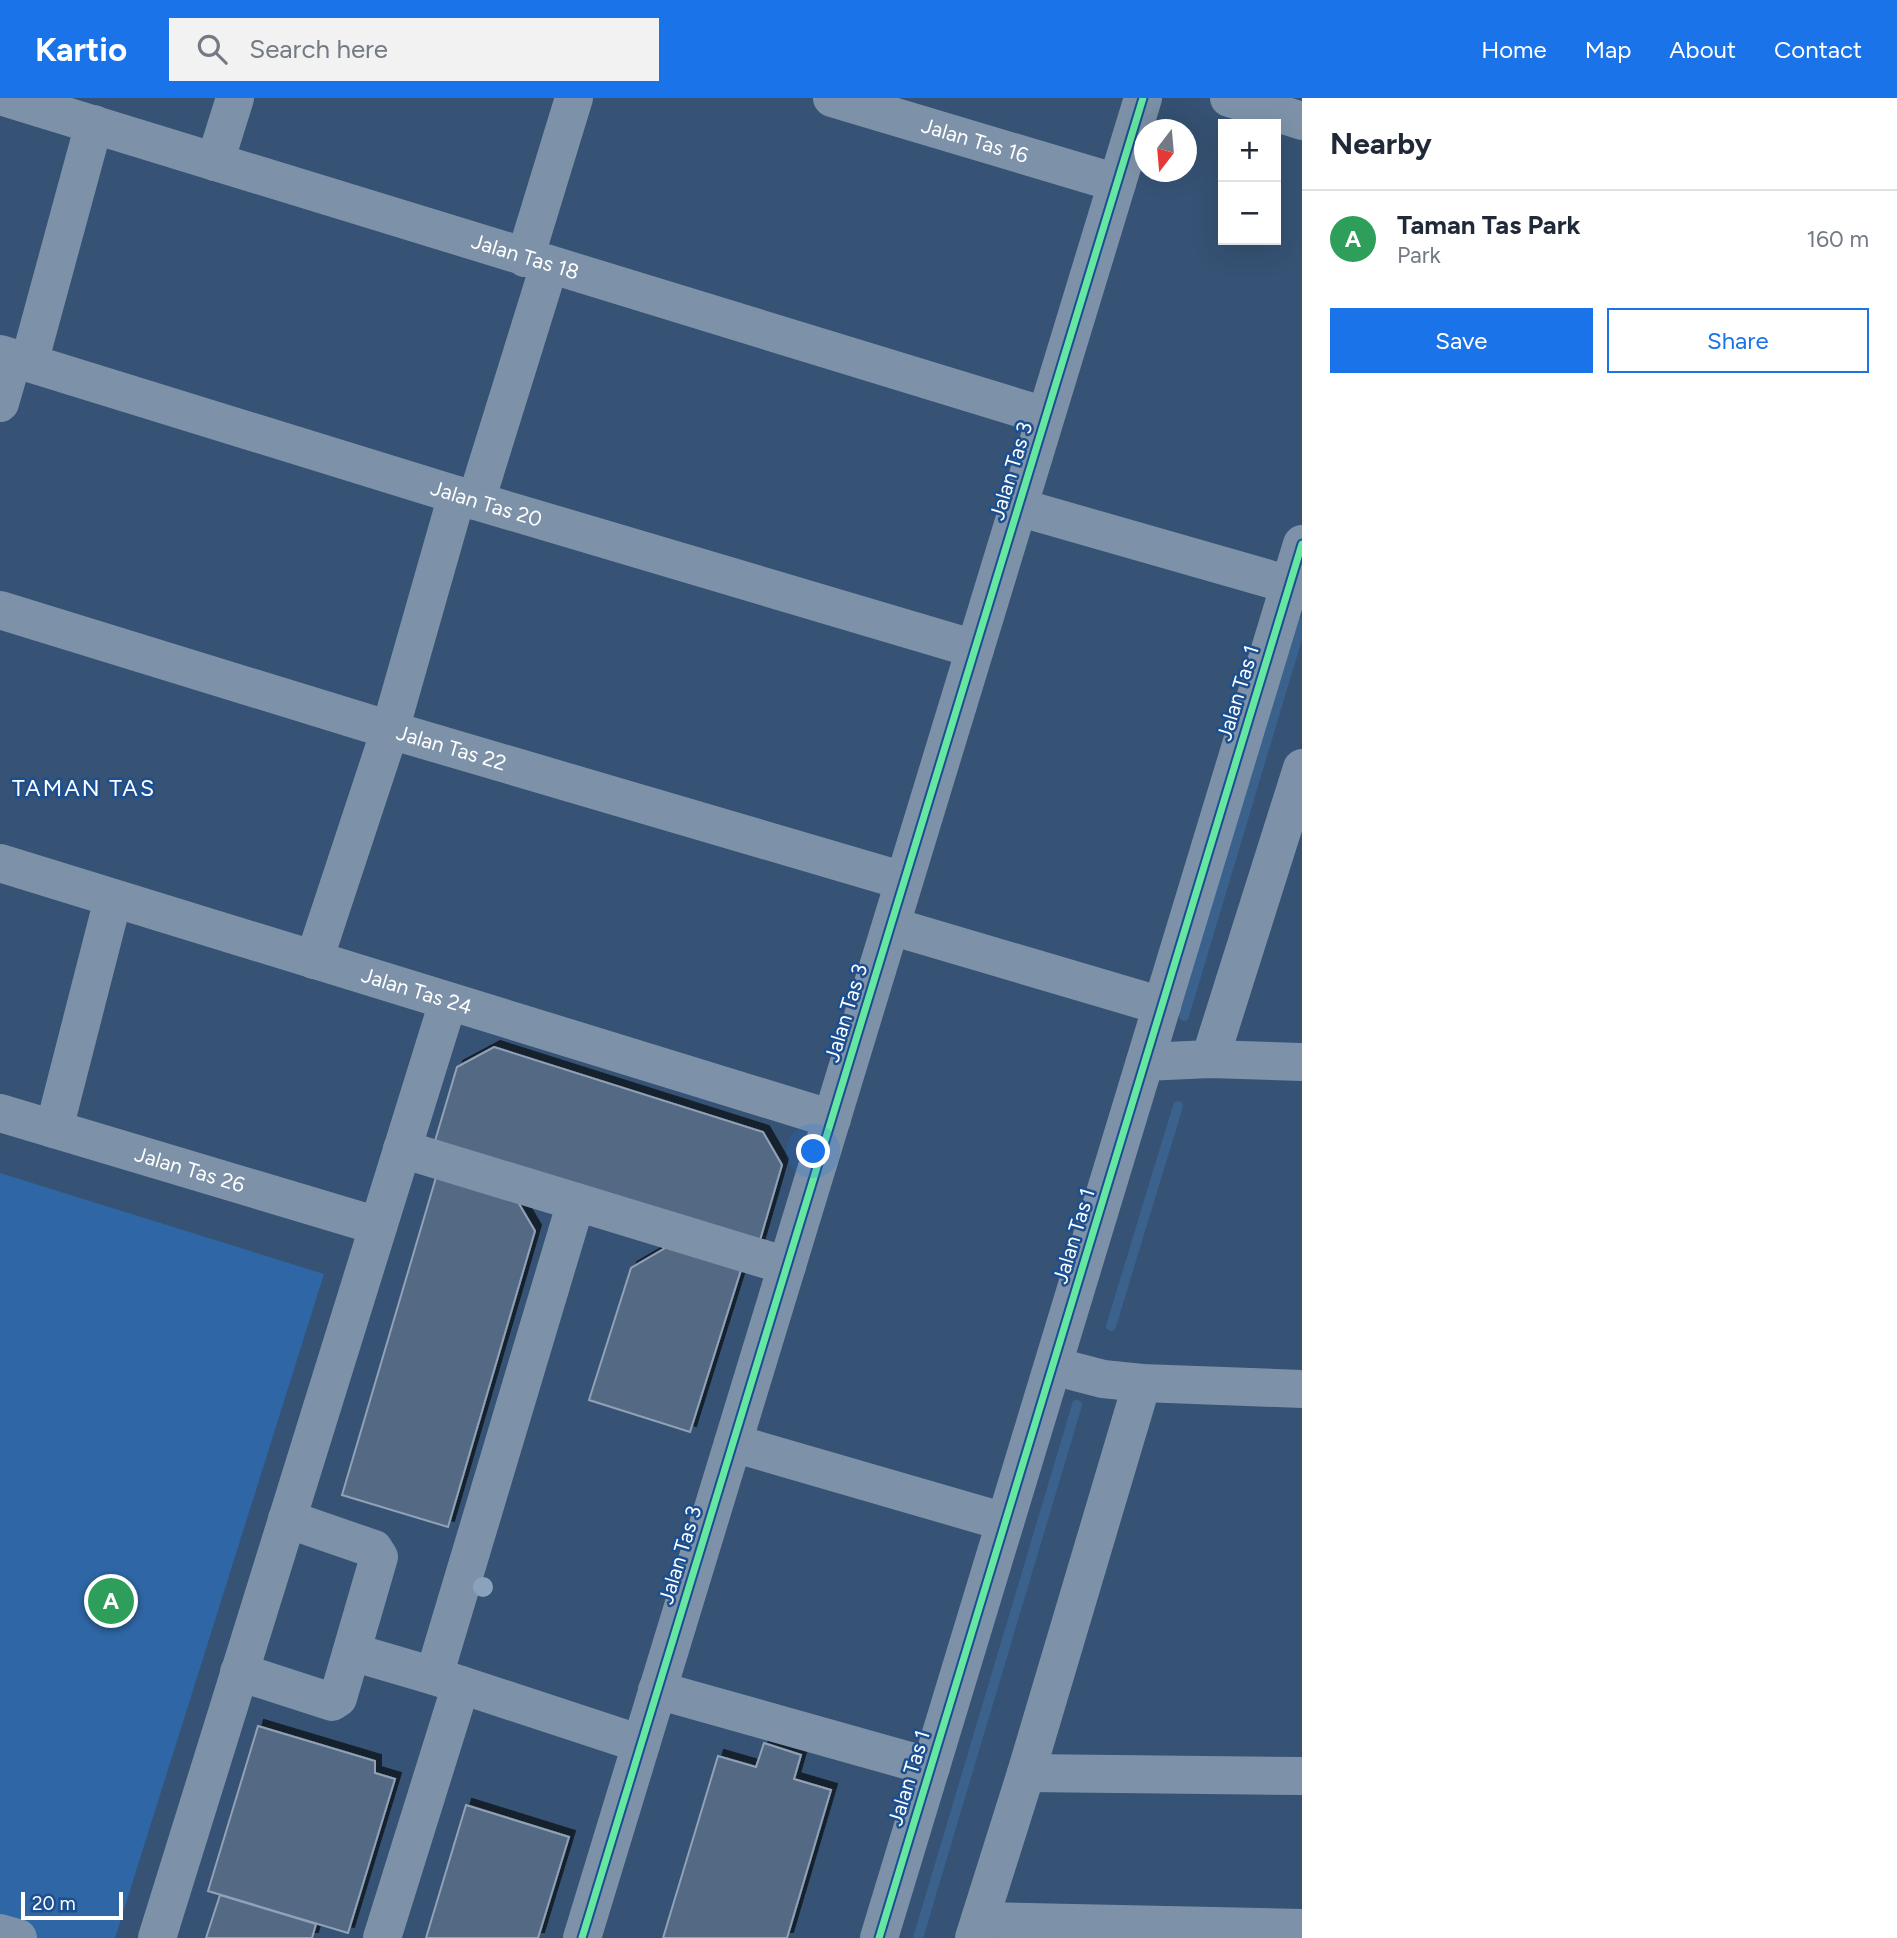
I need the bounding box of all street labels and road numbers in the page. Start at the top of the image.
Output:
street label: Jalan Tas 16 [918,112,1031,168]
street label: Jalan Tas 18 [468,228,582,285]
street label: Jalan Tas 3 [984,419,1037,523]
street label: Jalan Tas 20 [428,475,545,532]
street label: Jalan Tas 1 [1211,642,1264,744]
street label: Jalan Tas 22 [394,720,509,776]
street label: Jalan Tas 3 [819,961,872,1065]
street label: Jalan Tas 24 [358,962,475,1020]
street label: Jalan Tas 26 [132,1141,248,1197]
street label: Jalan Tas 1 [1047,1185,1100,1287]
street label: Jalan Tas 3 [653,1503,706,1607]
street label: Jalan Tas 1 [882,1727,935,1829]

